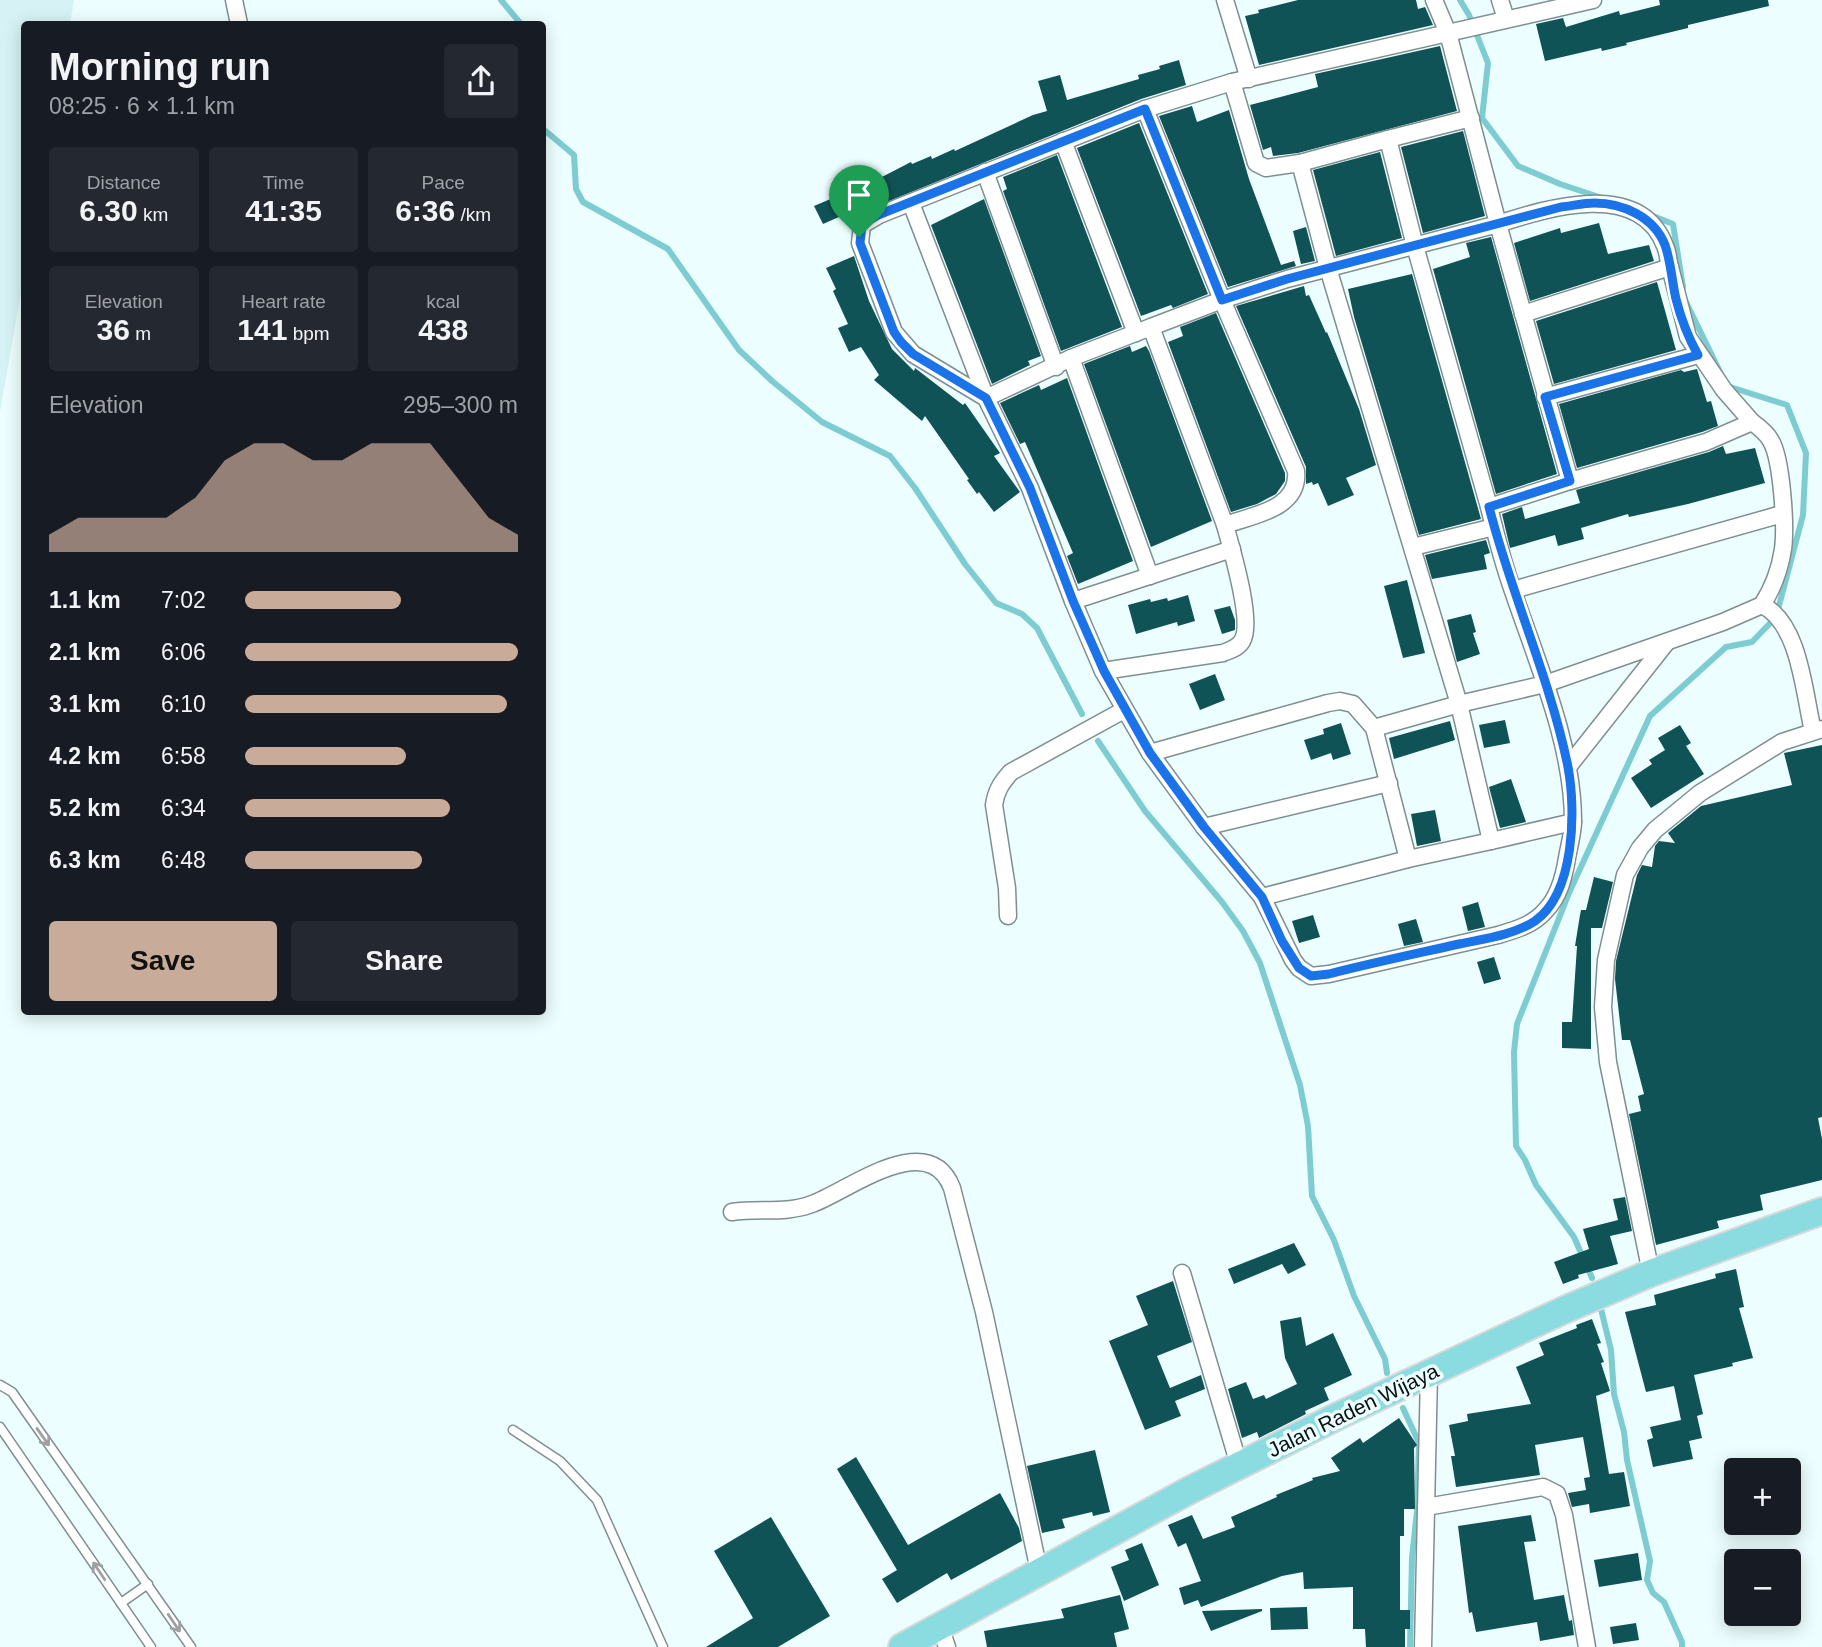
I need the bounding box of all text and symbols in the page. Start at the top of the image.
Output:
button: share [444,44,518,118]
text: Morning run [49,46,271,88]
text: 08:25 · 6 × 1.1 km [49,93,235,119]
pin [829,165,889,237]
text: Distance [87,172,161,193]
text: Time [263,172,304,193]
text: Pace [422,172,465,193]
icon: arrive [840,176,878,214]
text: 6.30 [79,194,138,227]
text: 41:35 [245,194,322,227]
text: 6:36 [395,194,455,227]
text: km [138,204,168,225]
text: /km [455,204,491,225]
text: Elevation [85,291,163,312]
text: Heart rate [241,291,326,312]
text: kcal [426,291,460,312]
text: 36 [97,313,130,346]
text: 141 [237,313,287,346]
text: 438 [418,313,468,346]
text: m [130,323,151,344]
text: bpm [287,323,330,344]
text: Elevation [49,392,144,418]
text: 295–300 m [403,392,518,418]
text: 1.1 km [49,587,121,613]
text: 7:02 [161,587,206,613]
text: 2.1 km [49,639,121,665]
text: 6:06 [161,639,206,665]
text: 3.1 km [49,691,121,717]
text: 6:10 [161,691,206,717]
text: 4.2 km [49,743,121,769]
text: 6:58 [161,743,206,769]
text: 5.2 km [49,795,121,821]
text: 6:34 [161,795,206,821]
text: 6.3 km [49,847,121,873]
text: 6:48 [161,847,206,873]
button: Save [49,921,277,1001]
button: Share [291,921,518,1001]
street label: Jalan Raden Wijaya [1264,1359,1442,1461]
one-way arrow [36,1427,51,1446]
map controls [1724,1458,1801,1626]
button: + [1724,1458,1801,1535]
button: − [1724,1549,1801,1626]
one-way arrow [92,1561,106,1581]
one-way arrow [167,1613,181,1632]

